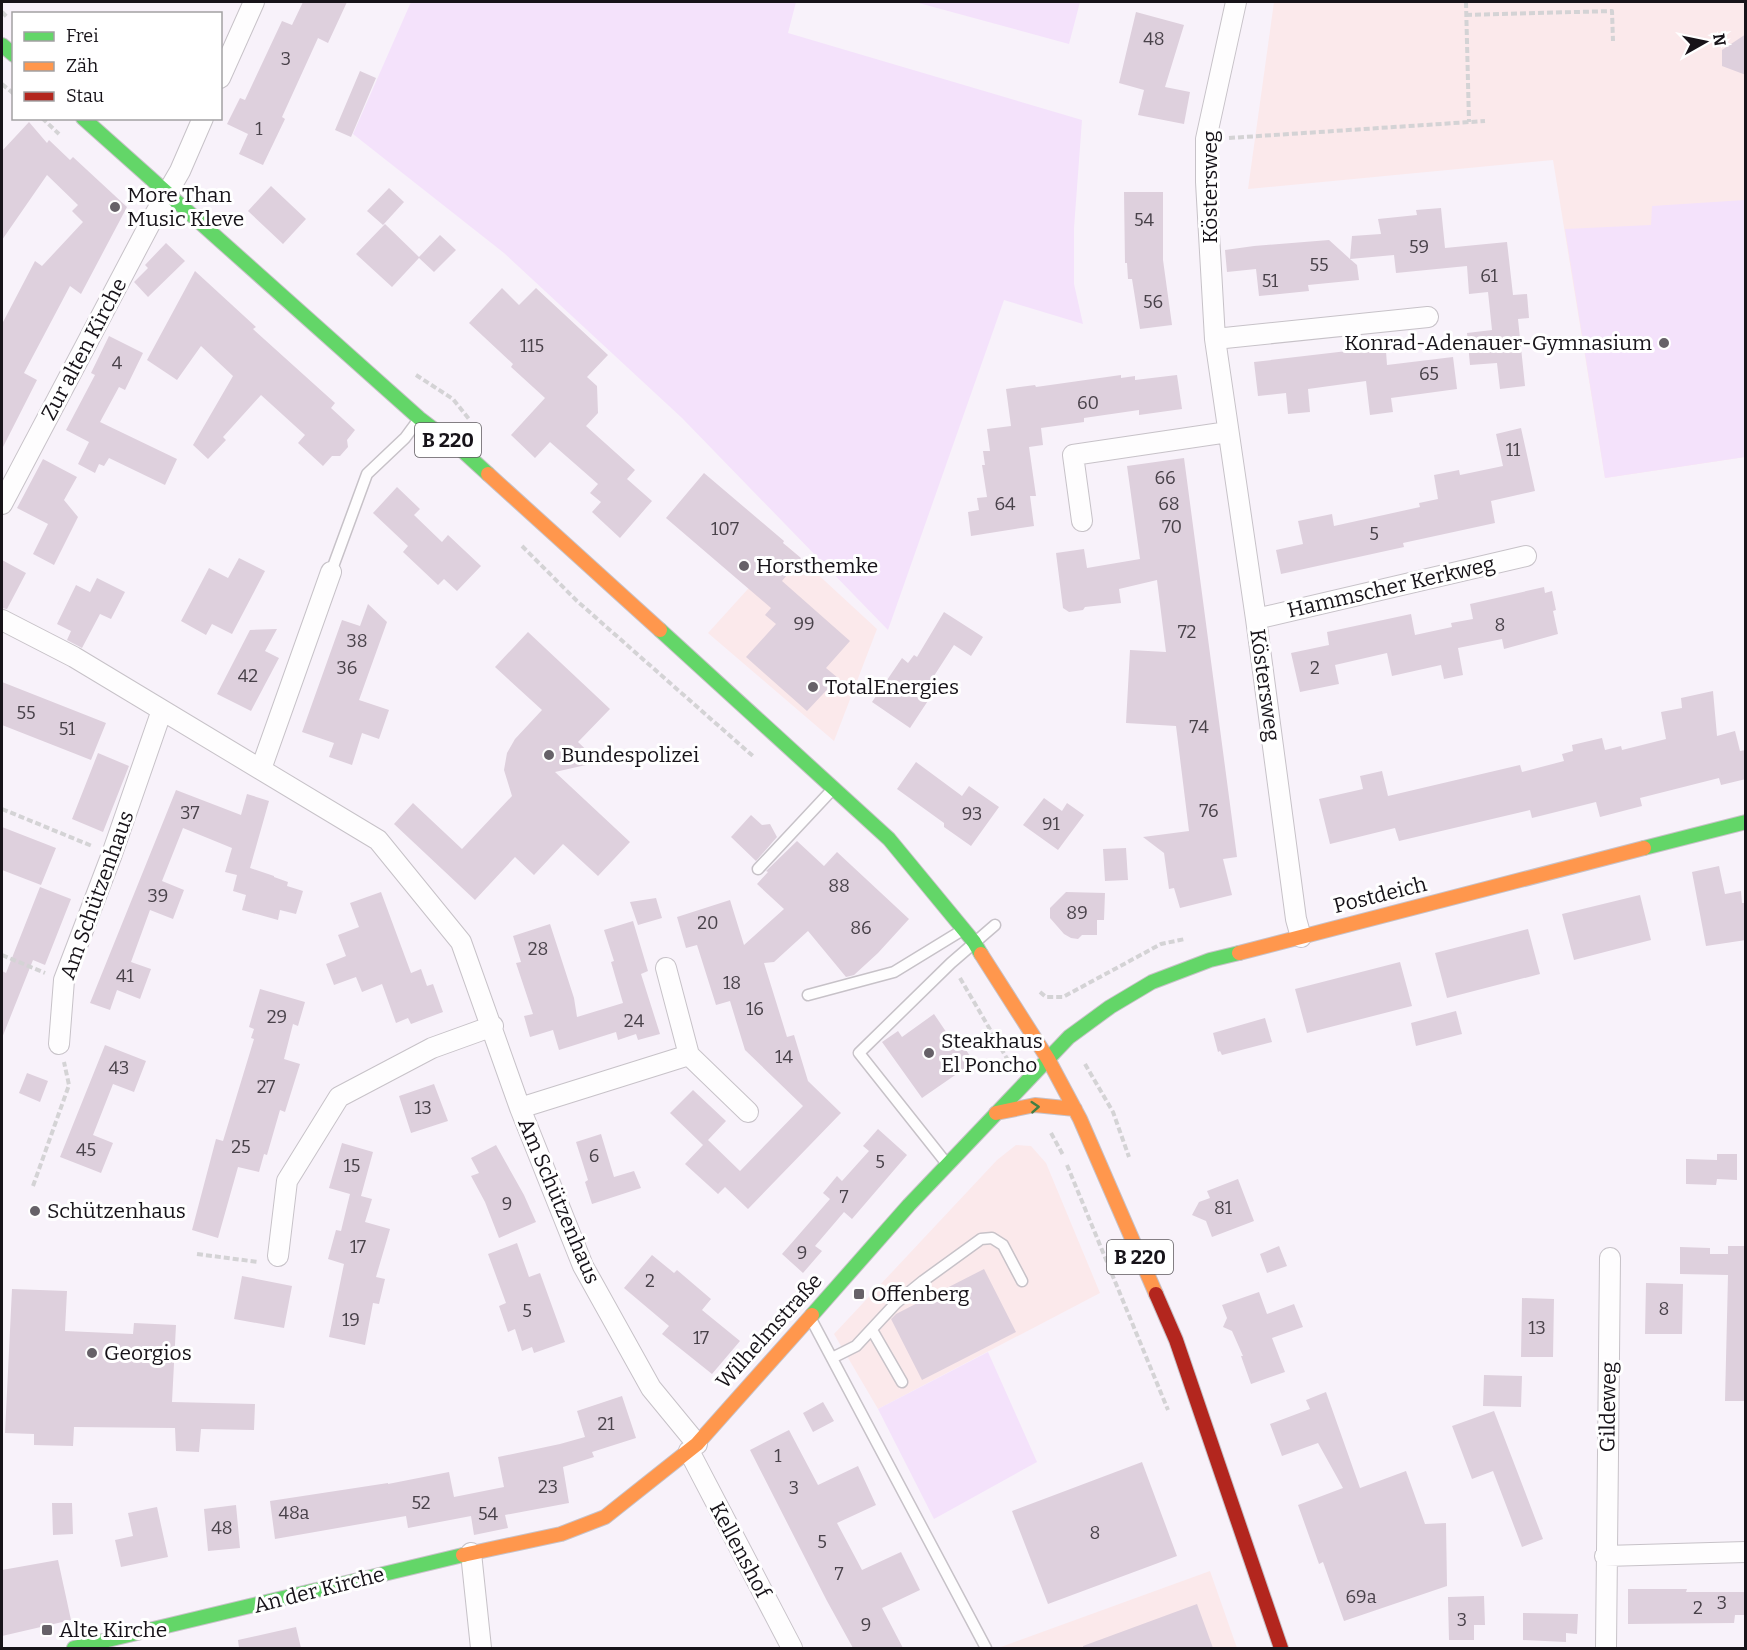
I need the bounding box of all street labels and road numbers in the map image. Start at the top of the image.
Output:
street label: Köstersweg [1197,130,1223,244]
street label: Zur alten Kirche [36,273,132,425]
road number: B 220 [415,423,481,457]
street label: Hammscher Kerkweg [1285,550,1497,624]
street label: Köstersweg [1244,627,1286,743]
street label: Am Schützenhaus [54,807,140,983]
street label: Postdeich [1331,871,1429,919]
street label: Am Schützenhaus [512,1114,606,1288]
road number: B 220 [1107,1240,1173,1274]
street label: Wilhelmstraße [710,1268,828,1394]
street label: Gildeweg [1594,1361,1622,1453]
street label: Kellenshof [704,1498,777,1604]
street label: An der Kirche [251,1561,387,1619]

